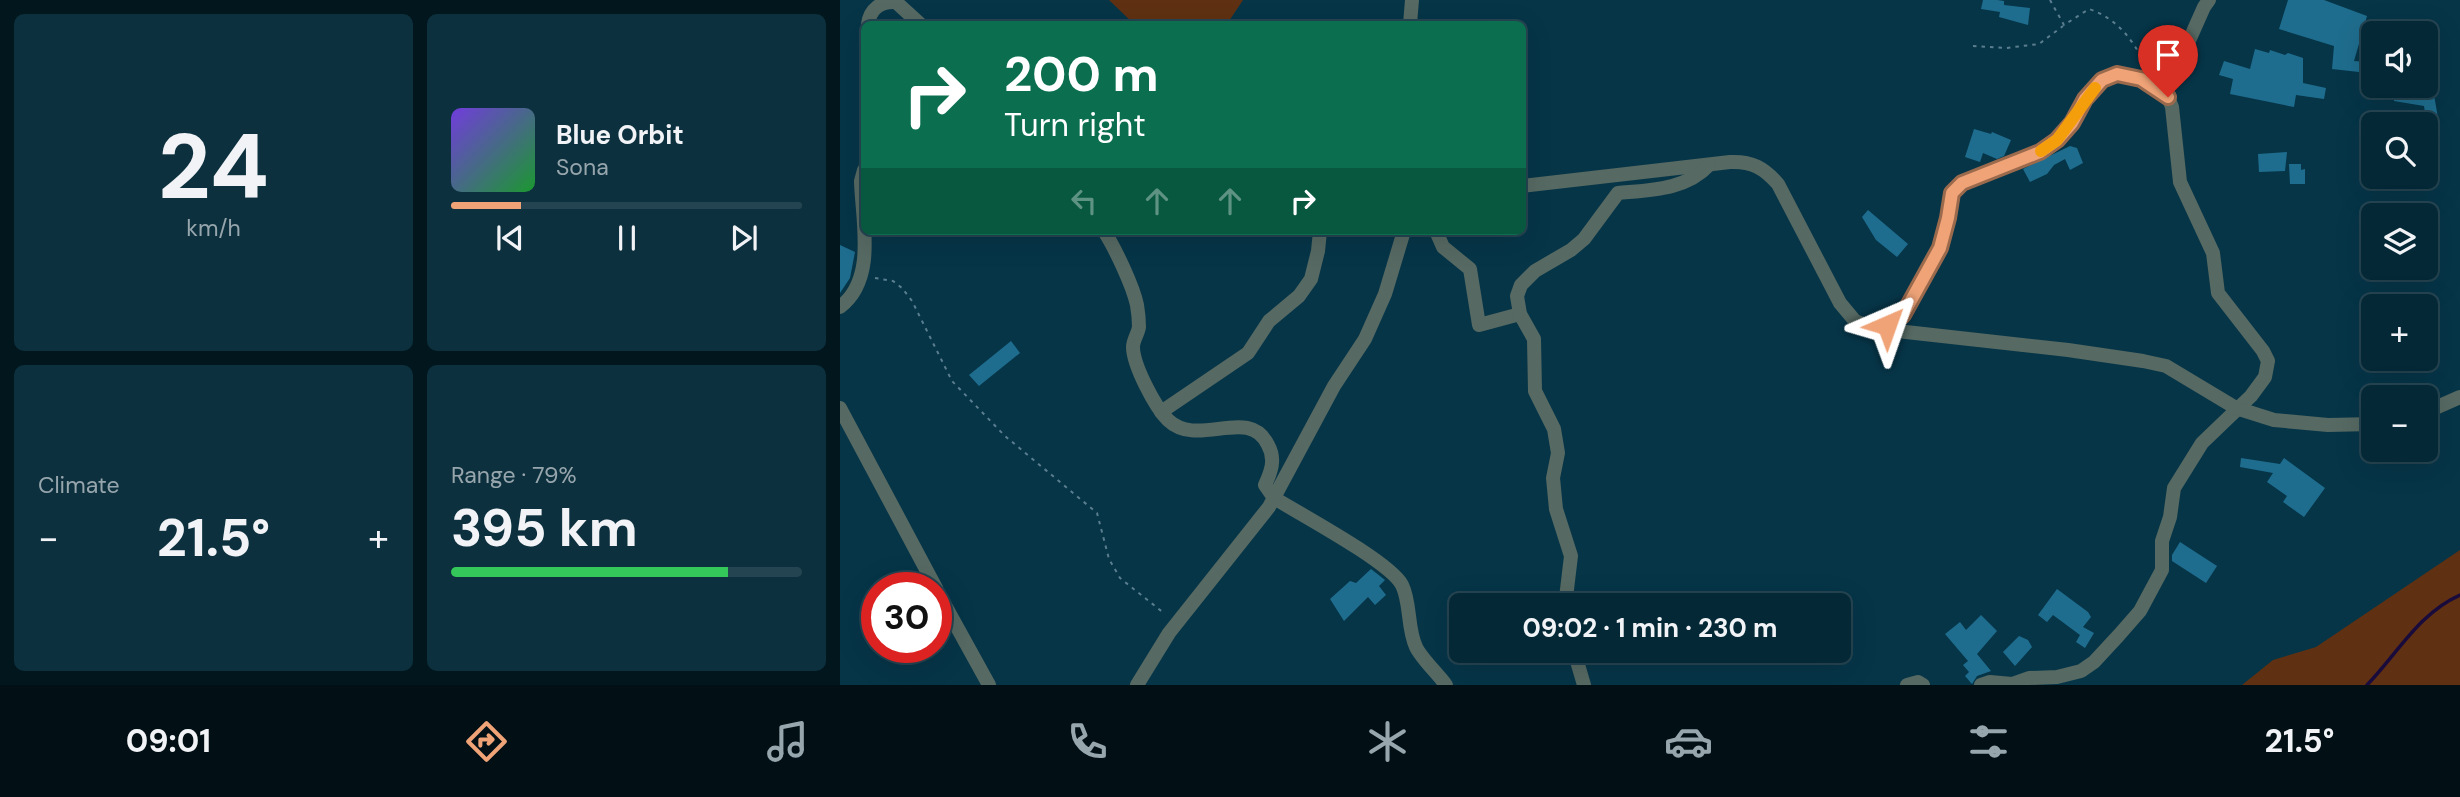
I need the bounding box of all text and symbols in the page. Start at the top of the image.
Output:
map controls [2361,21,2438,462]
button: sound [2361,21,2438,98]
pin [2138,25,2198,97]
icon: arrive [2149,36,2187,74]
text: 200 m [1004,42,1159,106]
icon: right [889,49,980,140]
text: Turn right [1004,104,1146,146]
text: 24 [158,108,269,226]
button: search [2361,112,2438,189]
text: Blue Orbit [556,118,684,152]
text: Sona [556,152,609,182]
icon: left [1065,182,1103,220]
icon: ahead [1138,182,1176,220]
icon: ahead [1211,182,1249,220]
icon: right [1284,182,1322,220]
button: layers [2361,203,2438,280]
text: km/h [186,213,241,243]
icon: previous [491,219,529,257]
icon: pause [608,219,646,257]
icon: next [725,219,763,257]
position arrow [1850,288,1924,362]
button: + [2361,294,2438,371]
button: − [2361,385,2438,462]
text: Range · 79% [451,460,577,490]
text: Climate [38,470,120,500]
text: 395 km [451,494,638,562]
text: 21.5° [157,504,270,572]
text: − [38,513,59,563]
text: + [368,513,389,563]
speed limit sign: 30 [861,572,952,663]
text: 09:02 · 1 min · 230 m [1523,611,1777,645]
icon: directions [462,717,511,766]
icon: music [763,717,812,766]
icon: phone [1063,717,1112,766]
icon: climate [1363,717,1412,766]
icon: car [1664,717,1713,766]
icon: filters [1964,717,2013,766]
text: 09:01 [126,720,211,762]
text: 21.5° [2265,720,2334,762]

